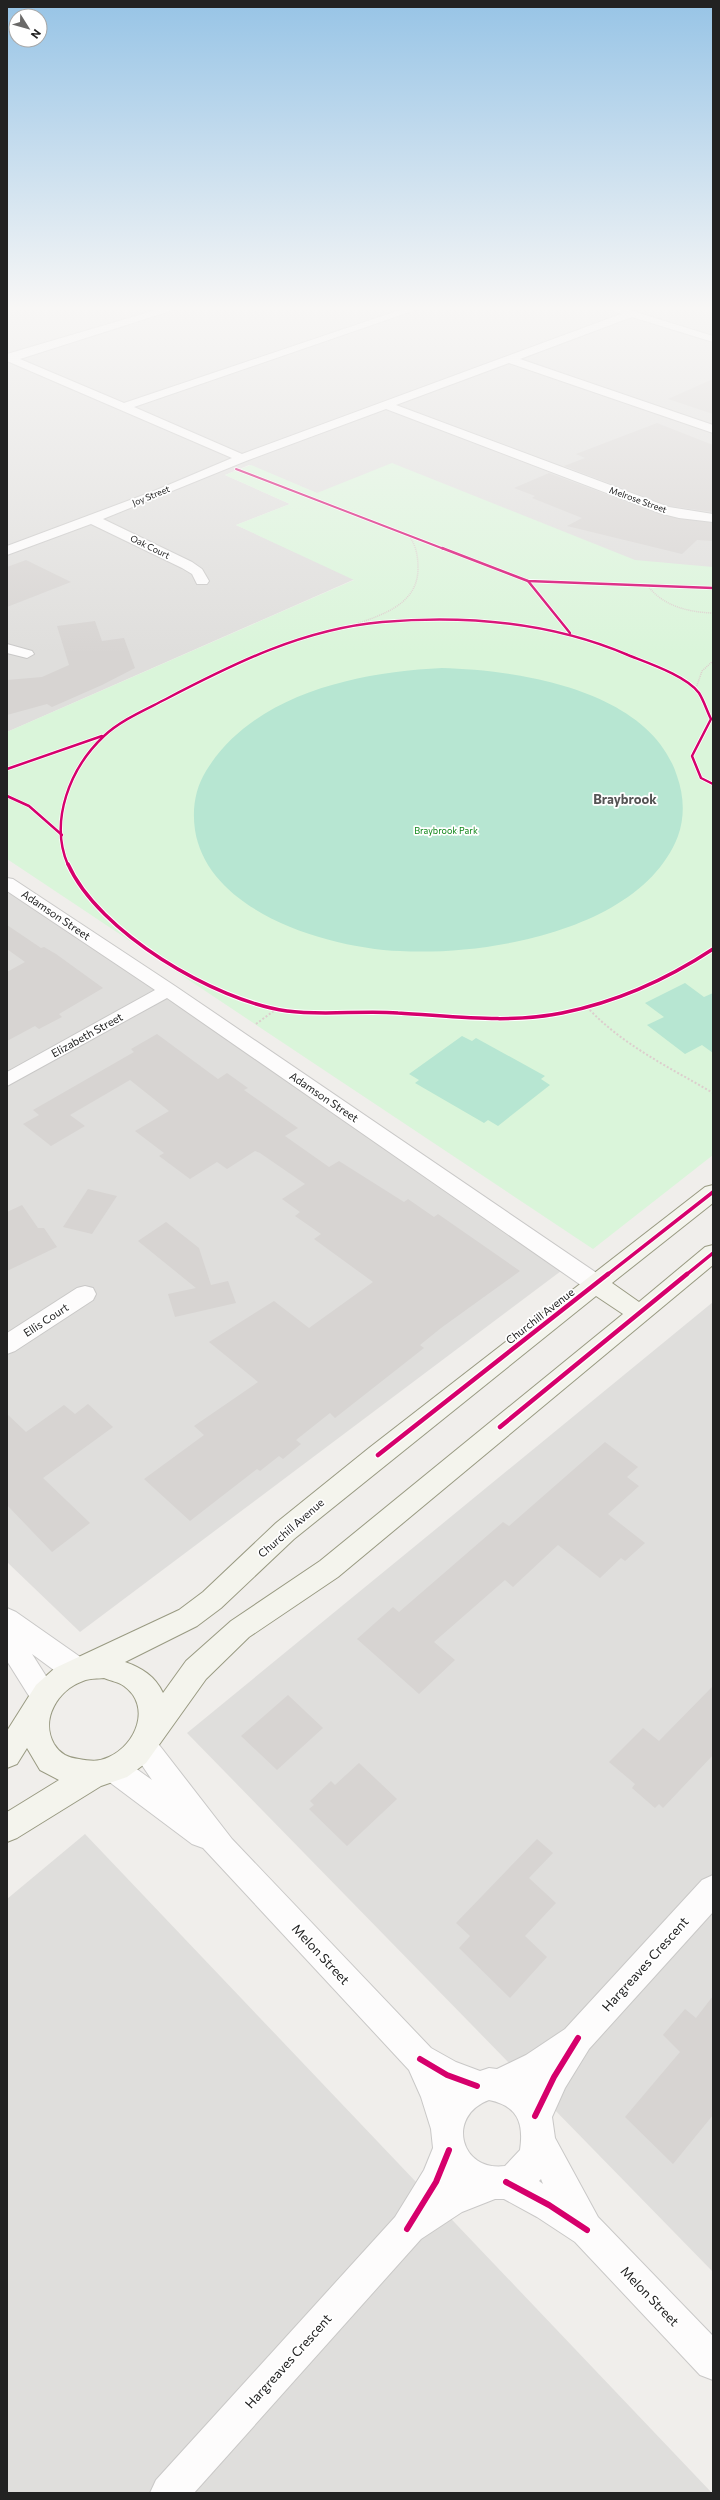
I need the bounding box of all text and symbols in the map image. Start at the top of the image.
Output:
north arrow [8,8,48,48]
text: N [29,27,44,42]
street label: Joy Street [130,483,172,508]
street label: Melrose Street [608,484,669,515]
street label: Oak Court [129,532,172,561]
district label: Braybrook [593,791,657,807]
park label: Braybrook Park [414,825,478,836]
street label: Adamson Street [19,887,94,943]
street label: Elizabeth Street [49,1009,125,1060]
street label: Adamson Street [287,1069,362,1125]
street label: Churchill Avenue [503,1285,577,1346]
street label: Ellis Court [21,1300,71,1339]
street label: Churchill Avenue [255,1495,326,1560]
street label: Hargreaves Crescent [598,1913,692,2015]
street label: Melon Street [289,1920,353,1988]
street label: Melon Street [617,2263,683,2329]
street label: Hargreaves Crescent [241,2310,335,2412]

